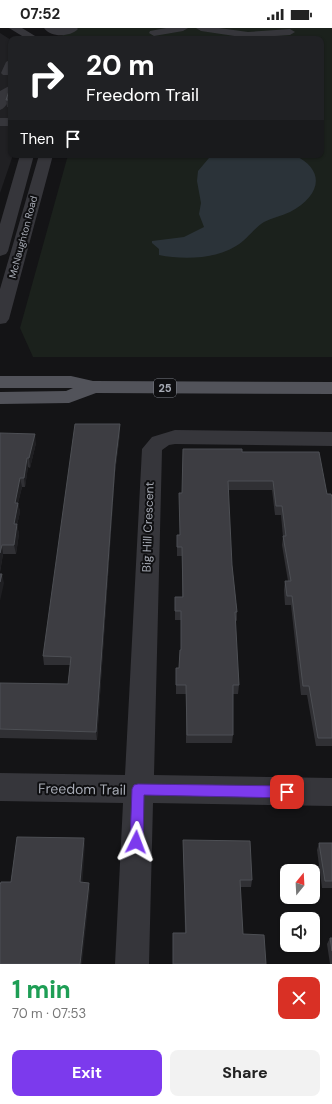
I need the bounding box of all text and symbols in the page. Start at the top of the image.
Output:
text: 07:52 [20,4,60,24]
text: 20 m [86,47,155,84]
icon: right [20,52,72,104]
text: Freedom Trail [86,83,199,107]
icon: arrive [62,128,84,150]
text: Then [20,129,54,149]
street label: McNaughton Road [6,194,40,280]
road number: 25 [154,379,176,397]
street label: Big Hill Crescent [138,481,158,573]
pin [270,775,304,809]
street label: Freedom Trail [38,779,126,799]
icon: arrive [276,781,298,803]
position arrow [115,821,157,863]
north arrow [280,864,320,904]
map controls [280,864,320,952]
button: sound [280,912,320,952]
text: 1 min [12,974,71,1005]
button: close [278,977,320,1019]
text: 70 m · 07:53 [12,1005,86,1022]
button: Exit [12,1050,162,1096]
button: Share [170,1050,320,1096]

